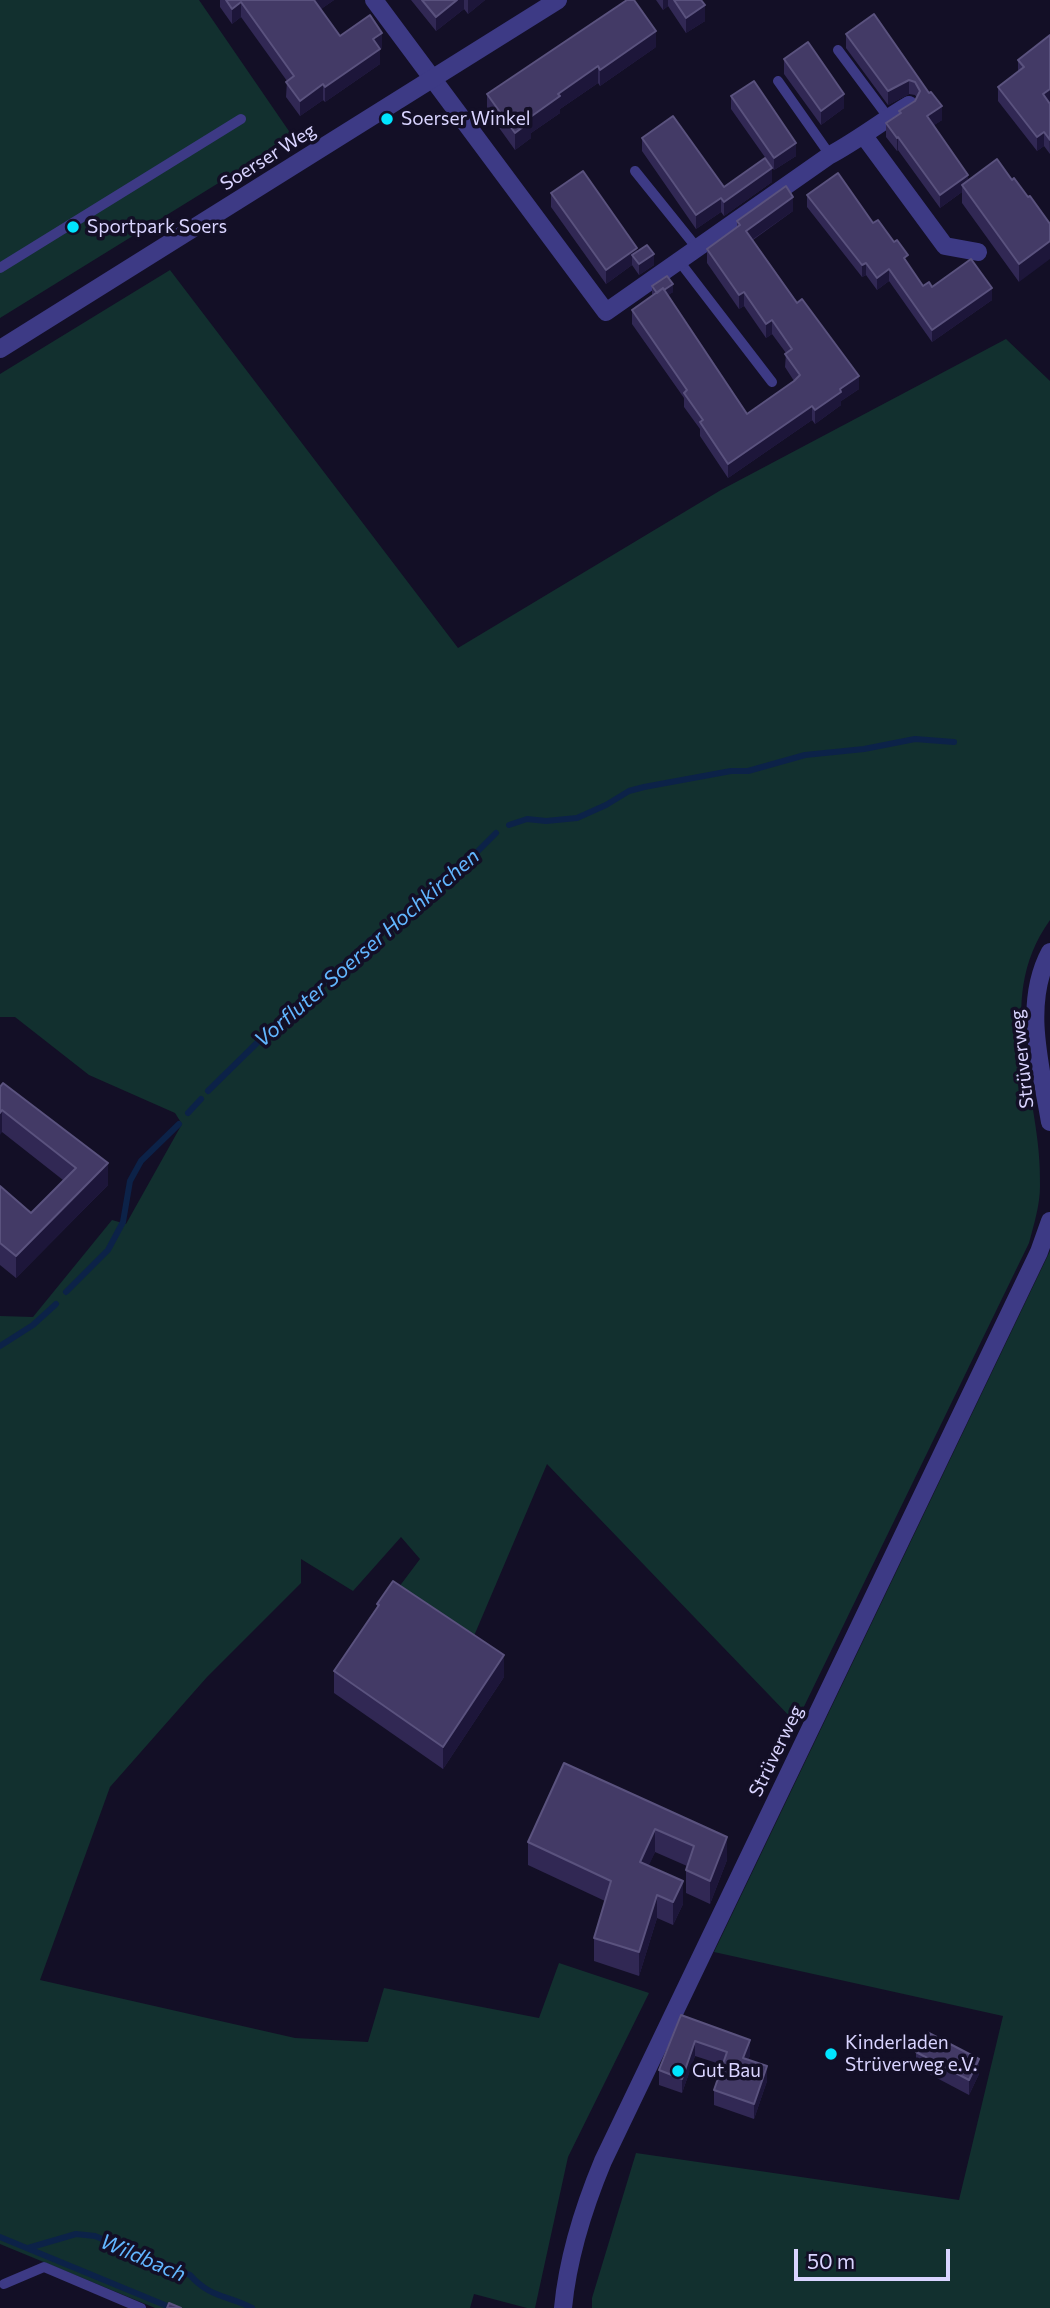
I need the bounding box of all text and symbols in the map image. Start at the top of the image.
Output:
place label: Soerser Winkel [401,108,531,130]
marker: Soerser Winkel [379,111,395,127]
street label: Soerser Weg [216,119,320,195]
place label: Sportpark Soers [87,216,227,238]
marker: Sportpark Soers [65,219,81,235]
water label: Vorfluter Soerser Hochkirchen [250,844,484,1052]
street label: Strüverweg [1005,1008,1039,1110]
street label: Strüverweg [744,1701,808,1801]
place label: Kinderladen Strüverweg e.V. [845,2032,977,2076]
marker: Kinderladen Strüverweg e.V. [823,2046,839,2062]
place label: Gut Bau [692,2060,761,2082]
marker: Gut Bau [670,2063,686,2079]
water label: Wildbach [97,2229,189,2287]
scale bar [798,2234,954,2278]
text: 50 m [807,2248,855,2273]

